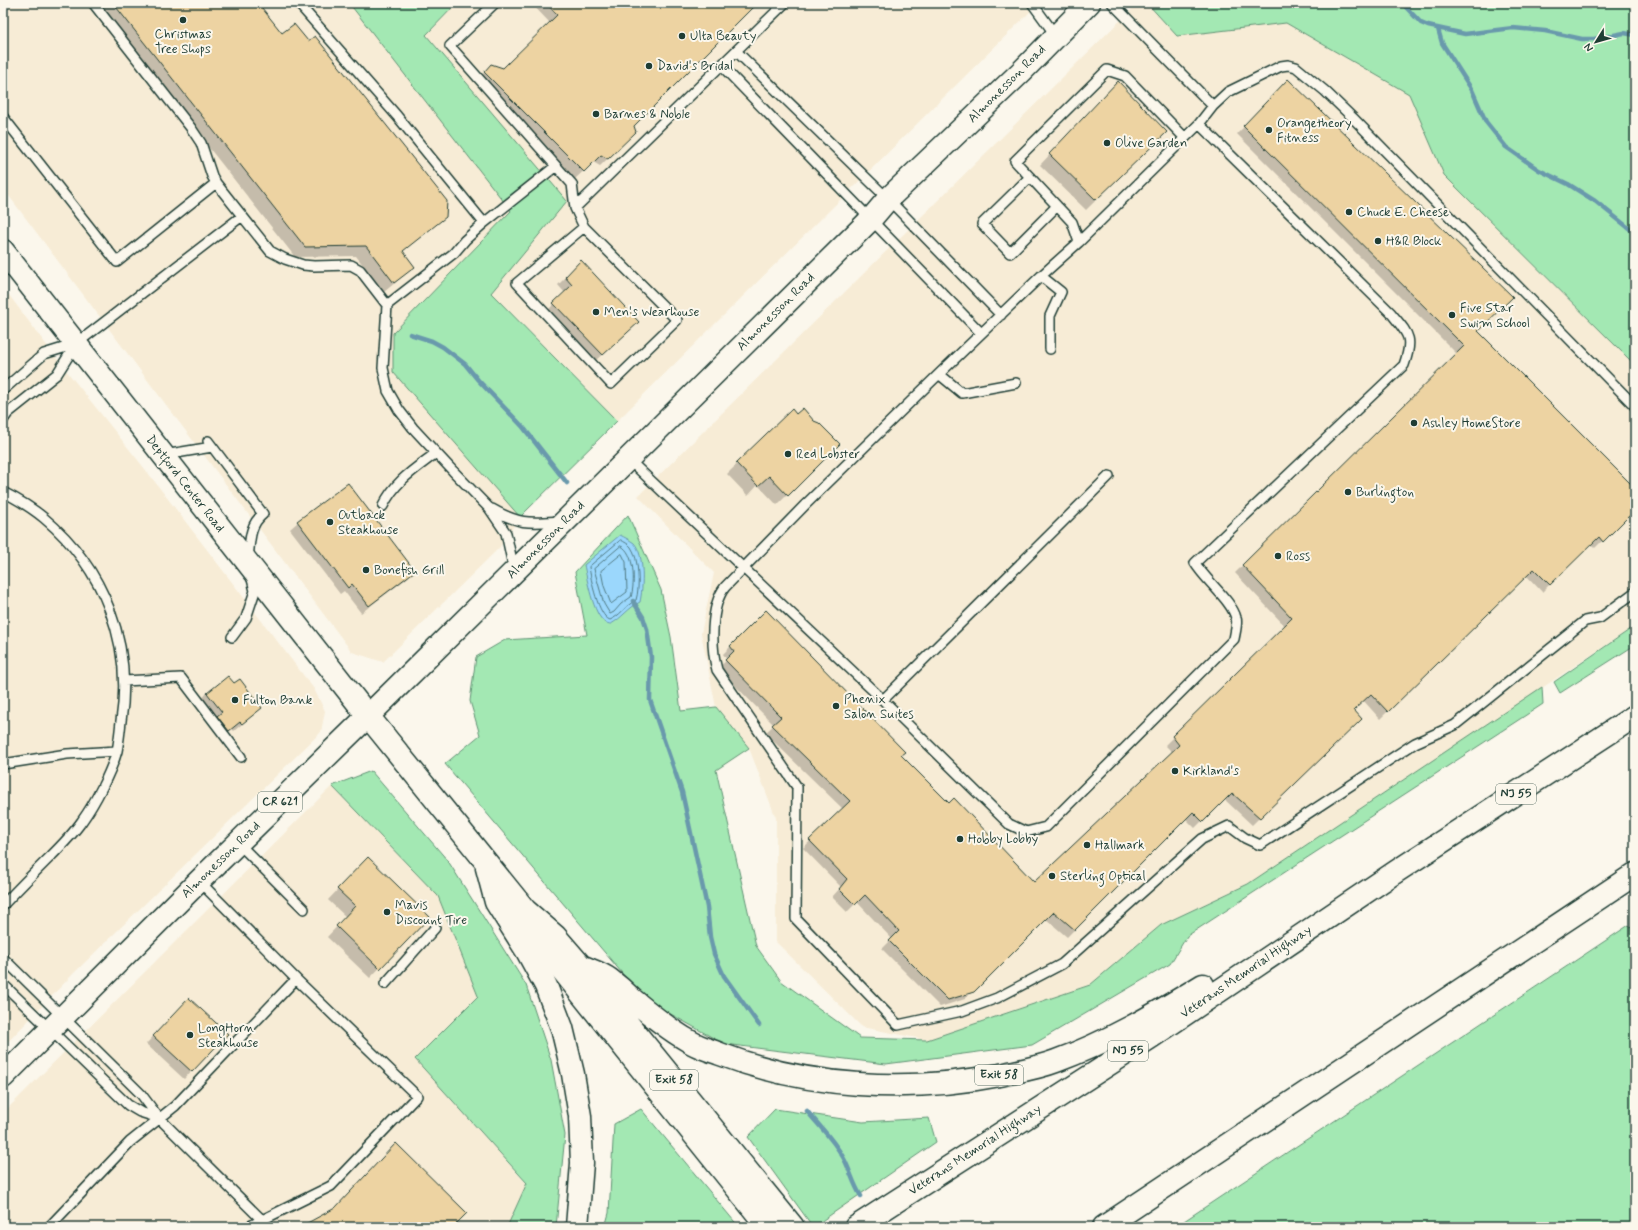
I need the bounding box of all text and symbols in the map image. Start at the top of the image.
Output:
marker: Christmas Tree Shops [178,15,188,25]
north arrow [1576,22,1616,62]
place label: Christmas Tree Shops [155,26,212,58]
place label: Ulta Beauty [690,28,757,45]
marker: Ulta Beauty [677,31,687,41]
text: N [1581,40,1597,55]
street label: Almonesson Road [964,41,1050,127]
place label: David's Bridal [657,58,733,75]
marker: David's Bridal [644,61,654,71]
place label: Barnes & Noble [604,106,690,123]
marker: Barnes & Noble [591,109,601,119]
place label: Orangetheory Fitness [1277,115,1352,147]
marker: Orangetheory Fitness [1264,125,1274,135]
place label: Olive Garden [1115,135,1187,152]
marker: Olive Garden [1102,138,1112,148]
place label: Chuck E. Cheese [1357,204,1449,221]
marker: Chuck E. Cheese [1344,207,1354,217]
place label: H&R Block [1386,233,1442,250]
marker: H&R Block [1373,236,1383,246]
street label: Almonesson Road [733,269,819,355]
place label: Five Star Swim School [1460,300,1530,332]
place label: Men's Wearhouse [604,304,700,321]
marker: Men's Wearhouse [591,307,601,317]
marker: Five Star Swim School [1447,310,1457,320]
place label: Ashley HomeStore [1422,415,1521,432]
marker: Ashley HomeStore [1409,418,1419,428]
street label: Deptford Center Road [140,432,228,537]
place label: Red Lobster [796,446,861,463]
marker: Red Lobster [783,449,793,459]
place label: Burlington [1356,484,1414,503]
marker: Burlington [1343,487,1353,497]
street label: Almonesson Road [503,497,589,583]
place label: Outback Steakhouse [338,507,398,539]
marker: Outback Steakhouse [325,517,335,527]
place label: Ross [1286,548,1310,565]
marker: Ross [1273,551,1283,561]
place label: Bonefish Grill [374,562,444,579]
marker: Bonefish Grill [361,565,371,575]
place label: Phenix Salon Suites [844,691,914,723]
place label: Fulton Bank [243,692,313,709]
marker: Fulton Bank [230,695,240,705]
marker: Phenix Salon Suites [831,701,841,711]
place label: Kirkland's [1183,763,1239,780]
marker: Kirkland's [1170,766,1180,776]
road number: NJ 55 [1496,784,1536,804]
road number: CR 621 [258,792,302,812]
street label: Almonesson Road [178,818,264,902]
place label: Hobby Lobby [968,831,1038,848]
marker: Hobby Lobby [955,834,965,844]
place label: Hallmark [1095,837,1145,854]
marker: Hallmark [1082,840,1092,850]
place label: Sterling Optical [1060,868,1146,887]
marker: Sterling Optical [1047,871,1057,881]
place label: Mavis Discount Tire [395,897,467,929]
marker: Mavis Discount Tire [382,907,392,917]
street label: Veterans Memorial Highway [1177,921,1316,1024]
place label: LongHorn Steakhouse [198,1020,258,1052]
marker: LongHorn Steakhouse [185,1030,195,1040]
road number: NJ 55 [1108,1041,1148,1061]
road number: Exit 58 [975,1065,1023,1085]
road number: Exit 58 [650,1070,698,1090]
street label: Veterans Memorial Highway [905,1100,1046,1201]

